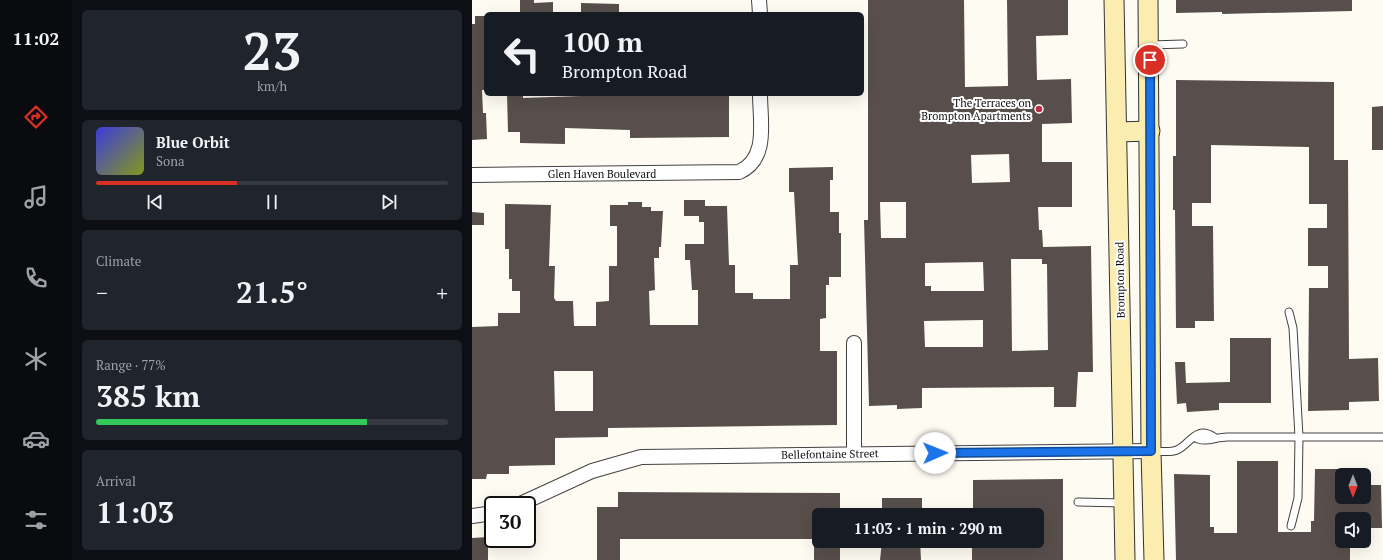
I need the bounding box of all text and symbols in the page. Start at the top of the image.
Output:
text: 23 [243,16,301,85]
text: 100 m [562,23,643,60]
text: 11:02 [13,26,59,50]
icon: left [496,28,548,80]
pin [1133,43,1167,77]
icon: arrive [1139,49,1161,71]
text: Brompton Road [562,59,687,83]
text: km/h [257,77,287,95]
place label: The Terraces on Brompton Apartments [921,96,1031,123]
icon: directions [22,103,50,131]
marker: The Terraces on Brompton Apartments [1034,104,1044,114]
text: Blue Orbit [156,132,230,152]
text: Sona [156,152,184,170]
street label: Glen Haven Boulevard [548,167,656,181]
icon: music [22,183,50,211]
icon: previous [144,191,166,213]
icon: pause [261,191,283,213]
icon: next [378,191,400,213]
street label: Brompton Road [1112,242,1128,318]
text: Climate [96,252,141,270]
icon: phone [22,264,50,292]
text: 21.5° [236,272,308,312]
text: − [96,278,108,307]
text: + [436,278,448,307]
icon: climate [22,345,50,373]
text: Range · 77% [96,356,166,374]
text: 385 km [96,376,200,416]
icon: car [22,425,50,453]
position arrow [914,432,956,474]
street label: Bellefontaine Street [781,446,879,462]
north arrow [1335,468,1371,504]
map controls [1335,468,1371,548]
text: Arrival [96,472,136,490]
text: 11:03 [96,492,174,532]
speed limit sign: 30 [484,496,536,548]
icon: filters [22,506,50,534]
button: sound [1335,512,1371,548]
text: 11:03 · 1 min · 290 m [854,518,1002,538]

